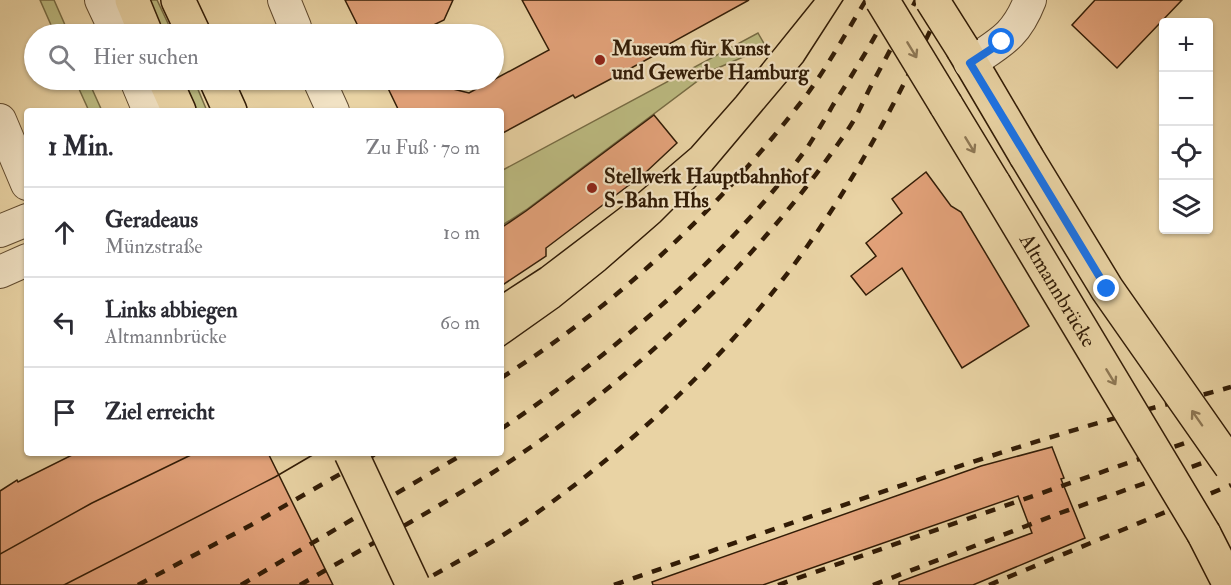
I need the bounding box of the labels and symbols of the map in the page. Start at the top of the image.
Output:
route start [988,28,1014,54]
place label: Museum für Kunst und Gewerbe Hamburg [611,35,810,86]
one-way arrow [906,41,918,58]
marker: Museum für Kunst und Gewerbe Hamburg [593,53,607,67]
one-way arrow [963,136,976,153]
place label: Stellwerk Hauptbahnhof S-Bahn Hhs [604,163,812,214]
marker: Stellwerk Hauptbahnhof S-Bahn Hhs [585,181,599,195]
street label: Altmannbrücke [1013,228,1102,352]
route end [1093,275,1119,301]
one-way arrow [1105,368,1117,385]
one-way arrow [1191,410,1203,427]

